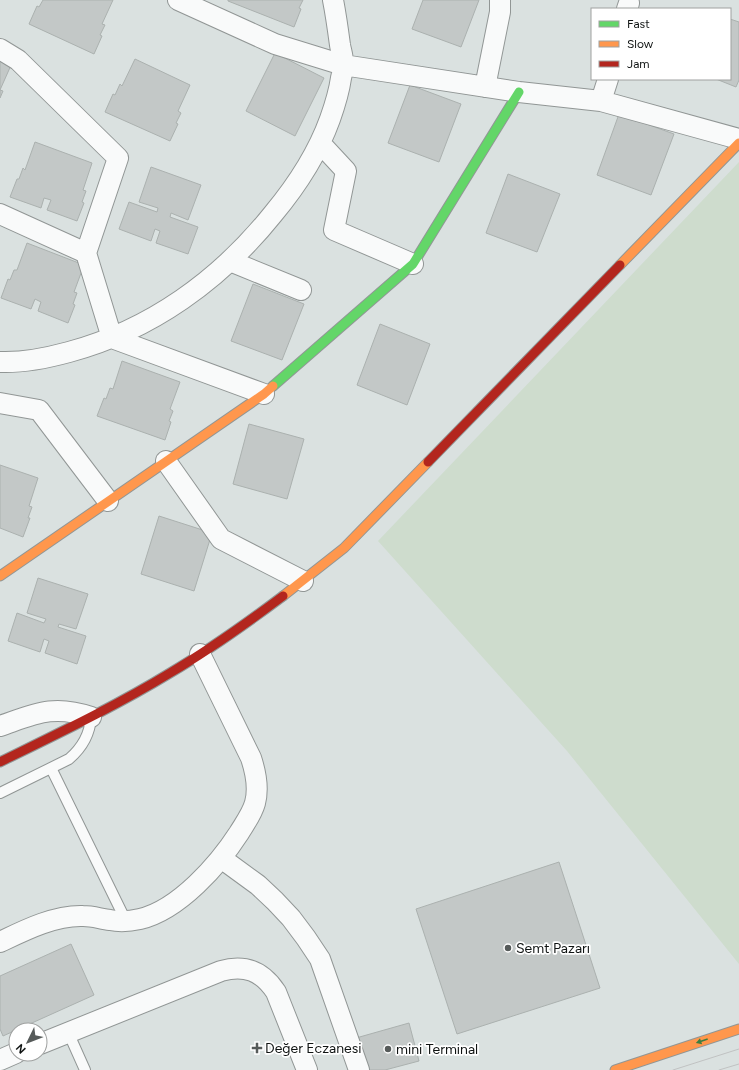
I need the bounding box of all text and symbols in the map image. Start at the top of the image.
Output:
legend [591,8,731,80]
text: Fast [627,17,650,31]
text: Slow [627,37,654,51]
text: Jam [627,57,650,71]
place label: Semt Pazarı [516,940,590,957]
marker: Semt Pazarı [503,943,513,953]
north arrow [8,1022,48,1062]
one-way arrow [696,1038,708,1044]
place label: Değer Eczanesi [265,1040,361,1057]
text: N [13,1041,29,1056]
place label: mini Terminal [396,1041,478,1058]
marker: Değer Eczanesi [252,1043,262,1053]
marker: mini Terminal [383,1044,393,1054]

